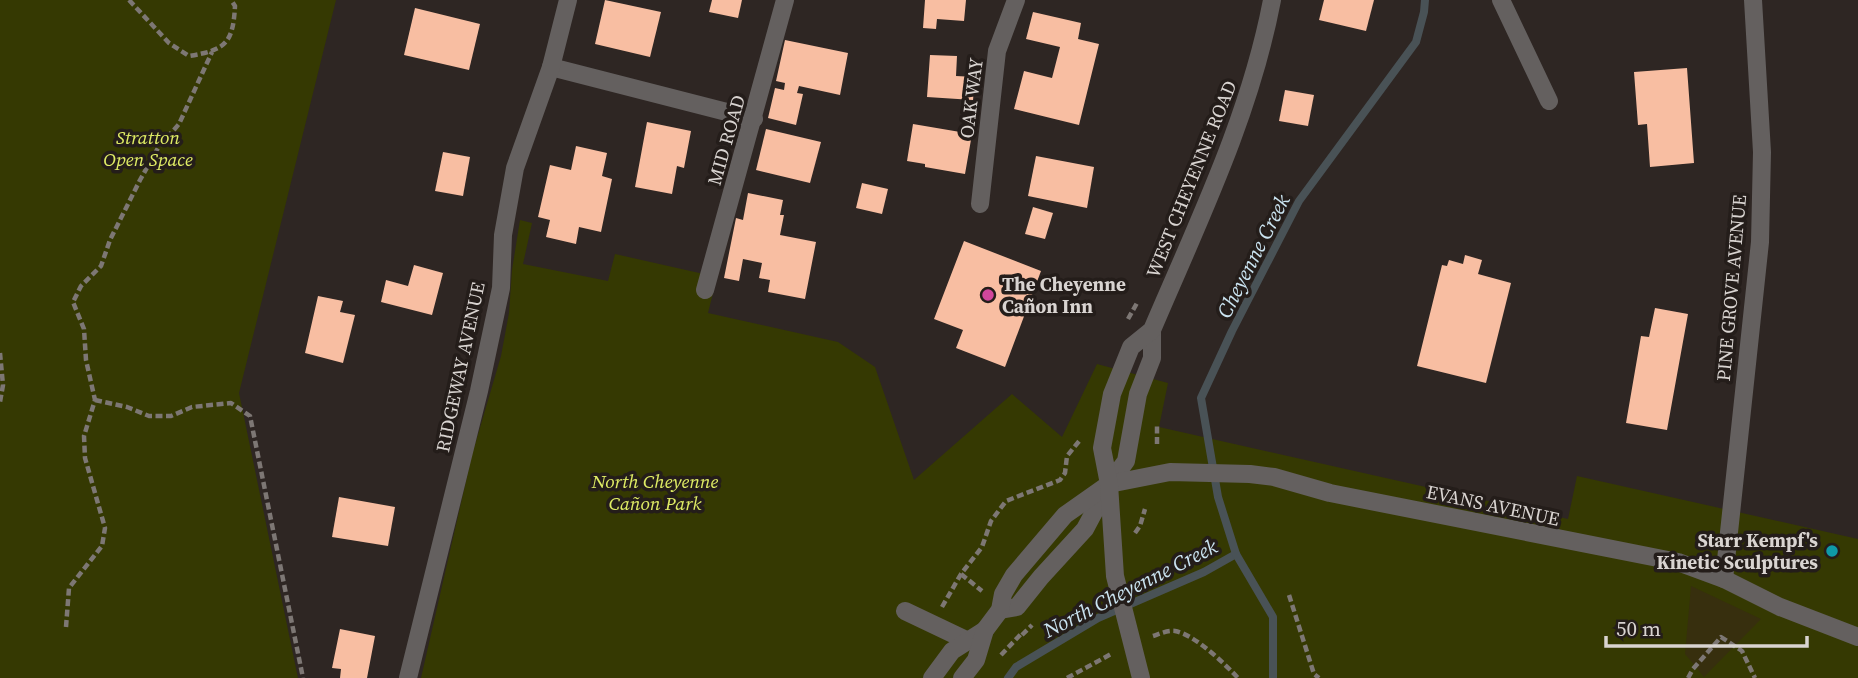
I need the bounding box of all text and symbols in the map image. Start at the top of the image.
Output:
street label: OAK WAY [953,56,989,140]
street label: WEST CHEYENNE ROAD [1139,76,1243,282]
street label: MID ROAD [701,92,751,188]
park label: Stratton Open Space [103,124,193,172]
water label: Cheyenne Creek [1209,189,1297,323]
street label: PINE GROVE AVENUE [1710,194,1752,382]
place label: The Cheyenne Cañon Inn [1002,271,1126,319]
street label: RIDGEWAY AVENUE [429,280,491,454]
marker: The Cheyenne Cañon Inn [980,287,996,303]
park label: North Cheyenne Cañon Park [591,468,719,516]
street label: EVANS AVENUE [1424,478,1562,532]
place label: Starr Kempf's Kinetic Sculptures [1656,527,1818,575]
water label: North Cheyenne Creek [1037,531,1222,645]
marker: Starr Kempf's Kinetic Sculptures [1824,543,1840,559]
scale bar [1606,604,1807,648]
text: 50 m [1616,614,1661,643]

